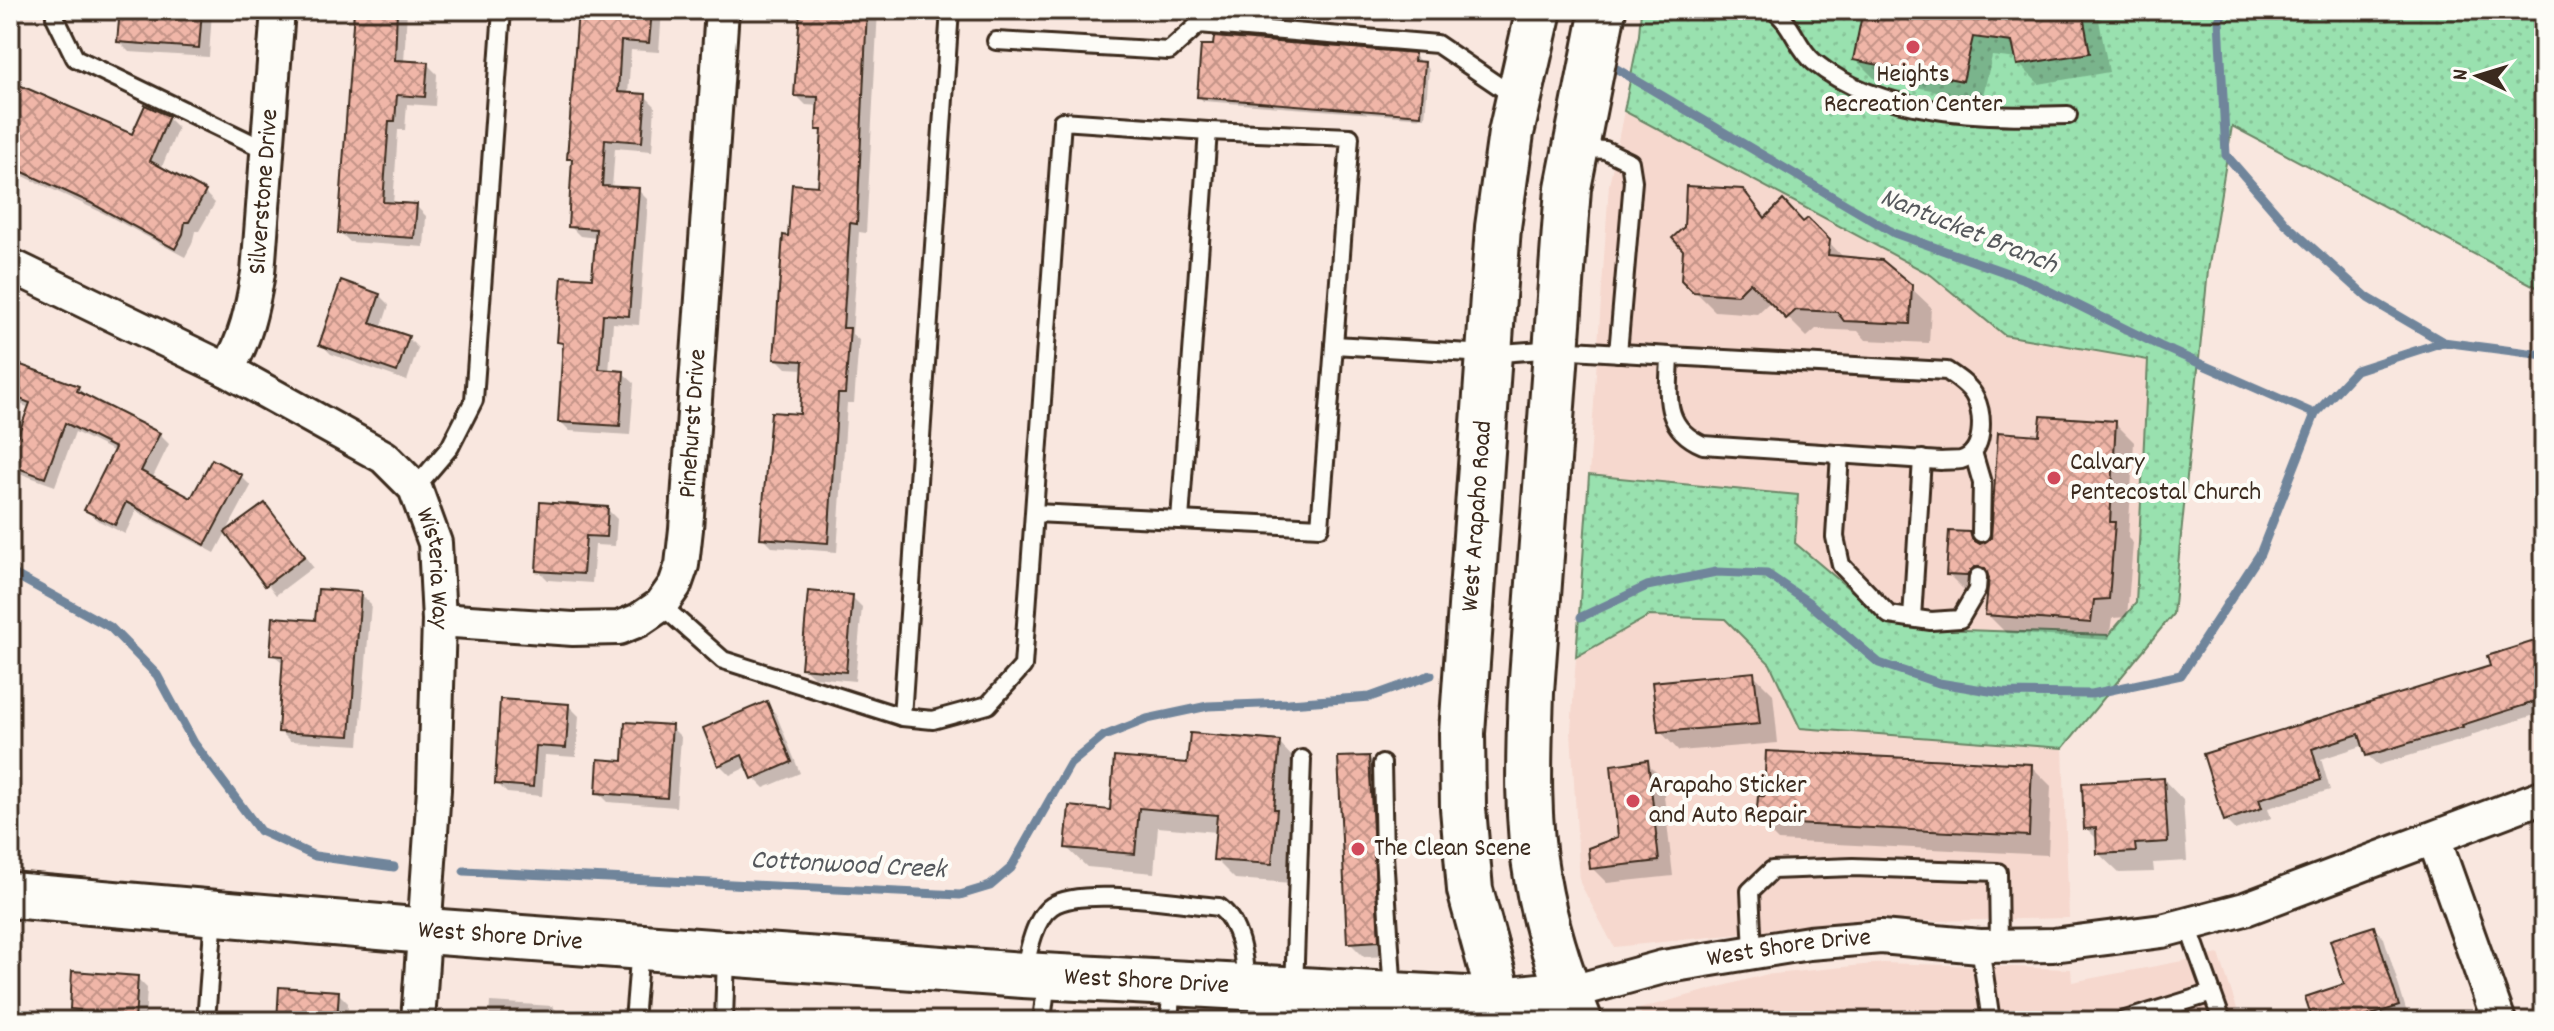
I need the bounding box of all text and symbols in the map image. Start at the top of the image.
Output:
north arrow [2438,36,2518,116]
marker: Heights Recreation Center [1904,38,1922,56]
place label: Heights Recreation Center [1824,57,2003,124]
text: N [2446,68,2477,81]
street label: Silverstone Drive [239,108,289,276]
water label: Nantucket Branch [1873,179,2064,287]
street label: Pinehurst Drive [670,348,717,499]
street label: West Arapaho Road [1452,419,1503,613]
place label: Calvary Pentecostal Church [2070,445,2261,512]
marker: Calvary Pentecostal Church [2045,469,2063,487]
street label: Wisteria Way [405,503,458,630]
place label: Arapaho Sticker and Auto Repair [1649,768,1807,835]
marker: Arapaho Sticker and Auto Repair [1624,792,1642,810]
place label: The Clean Scene [1374,831,1531,868]
marker: The Clean Scene [1349,840,1367,858]
water label: Cottonwood Creek [749,842,949,892]
street label: West Shore Drive [416,912,584,961]
street label: West Shore Drive [1704,919,1872,978]
street label: West Shore Drive [1063,959,1230,1005]

